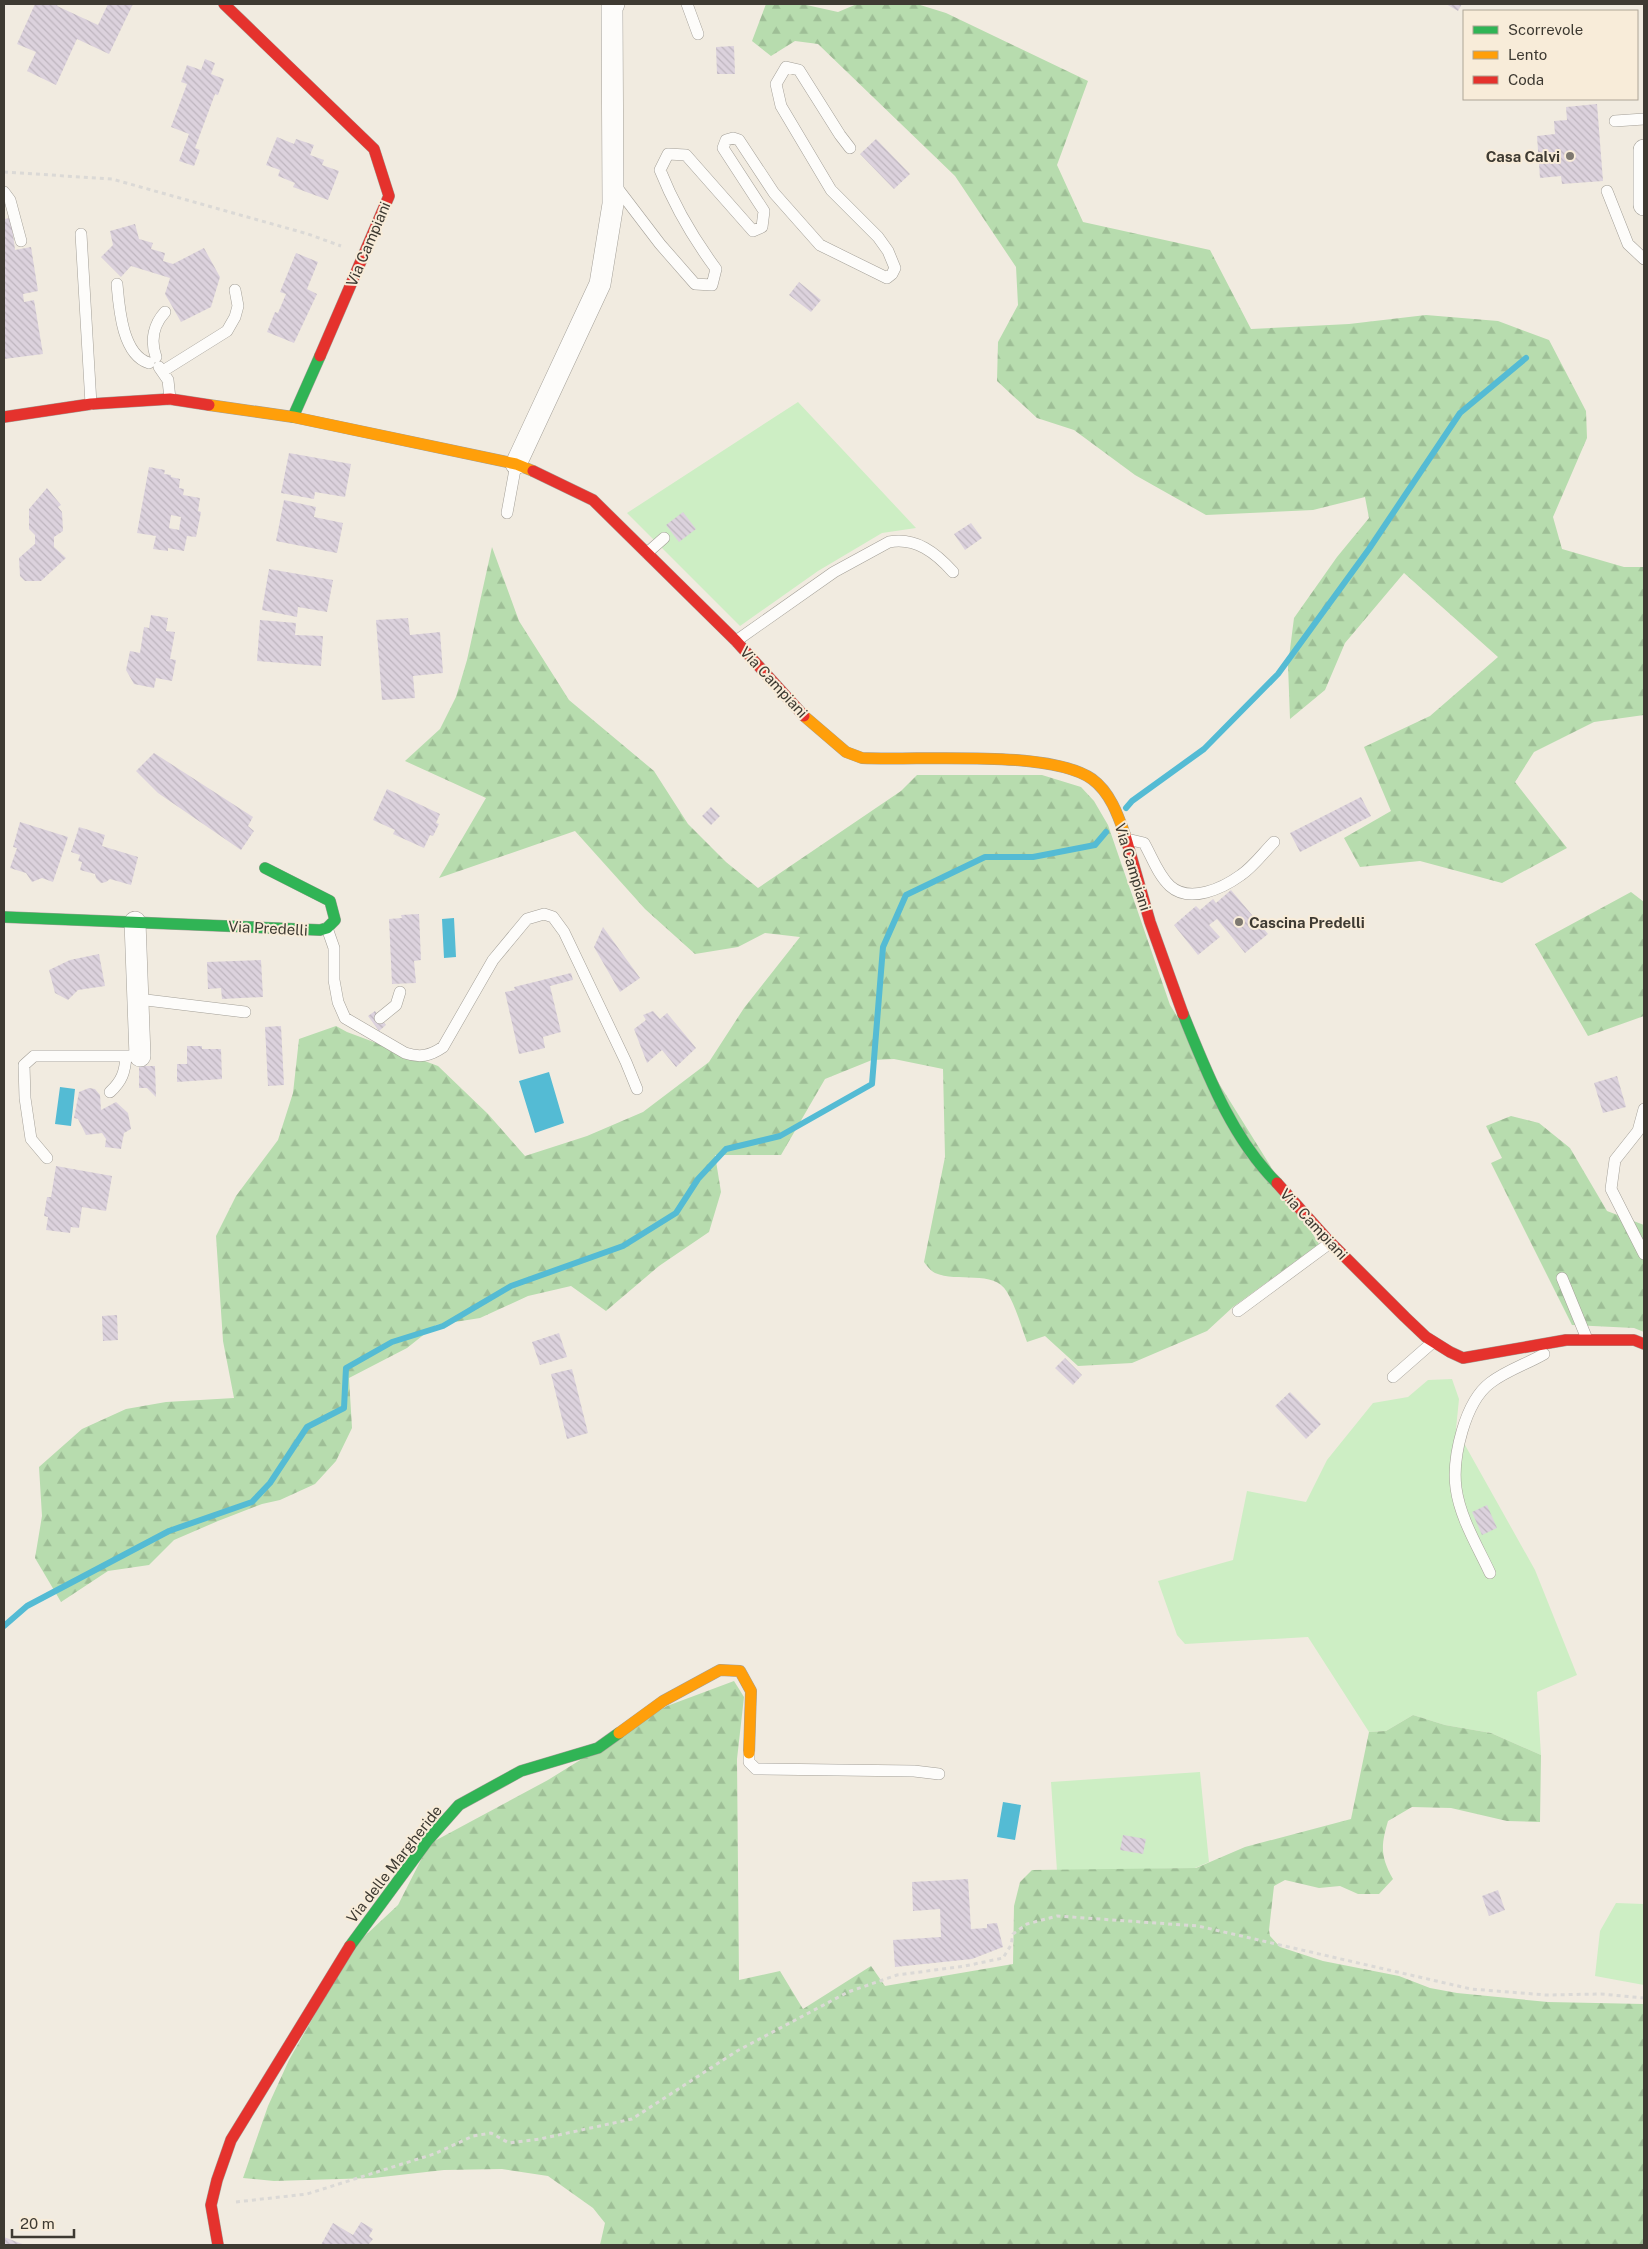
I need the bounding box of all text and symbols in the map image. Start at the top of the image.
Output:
legend [1463,10,1638,100]
text: Scorrevole [1508,21,1583,38]
text: Lento [1508,46,1547,63]
text: Coda [1508,71,1544,88]
place label: Casa Calvi [1486,148,1560,165]
marker: Casa Calvi [1564,150,1576,162]
street label: Via Campiani [342,199,394,289]
street label: Via Campiani [737,643,811,721]
street label: Via Campiani [1112,821,1154,913]
place label: Cascina Predelli [1249,914,1365,931]
marker: Cascina Predelli [1233,916,1245,928]
street label: Via Predelli [228,917,308,939]
street label: Via Campiani [1277,1185,1351,1263]
street label: Via delle Margheride [343,1802,445,1926]
scale bar [12,2206,75,2238]
text: 20 m [20,2215,55,2232]

